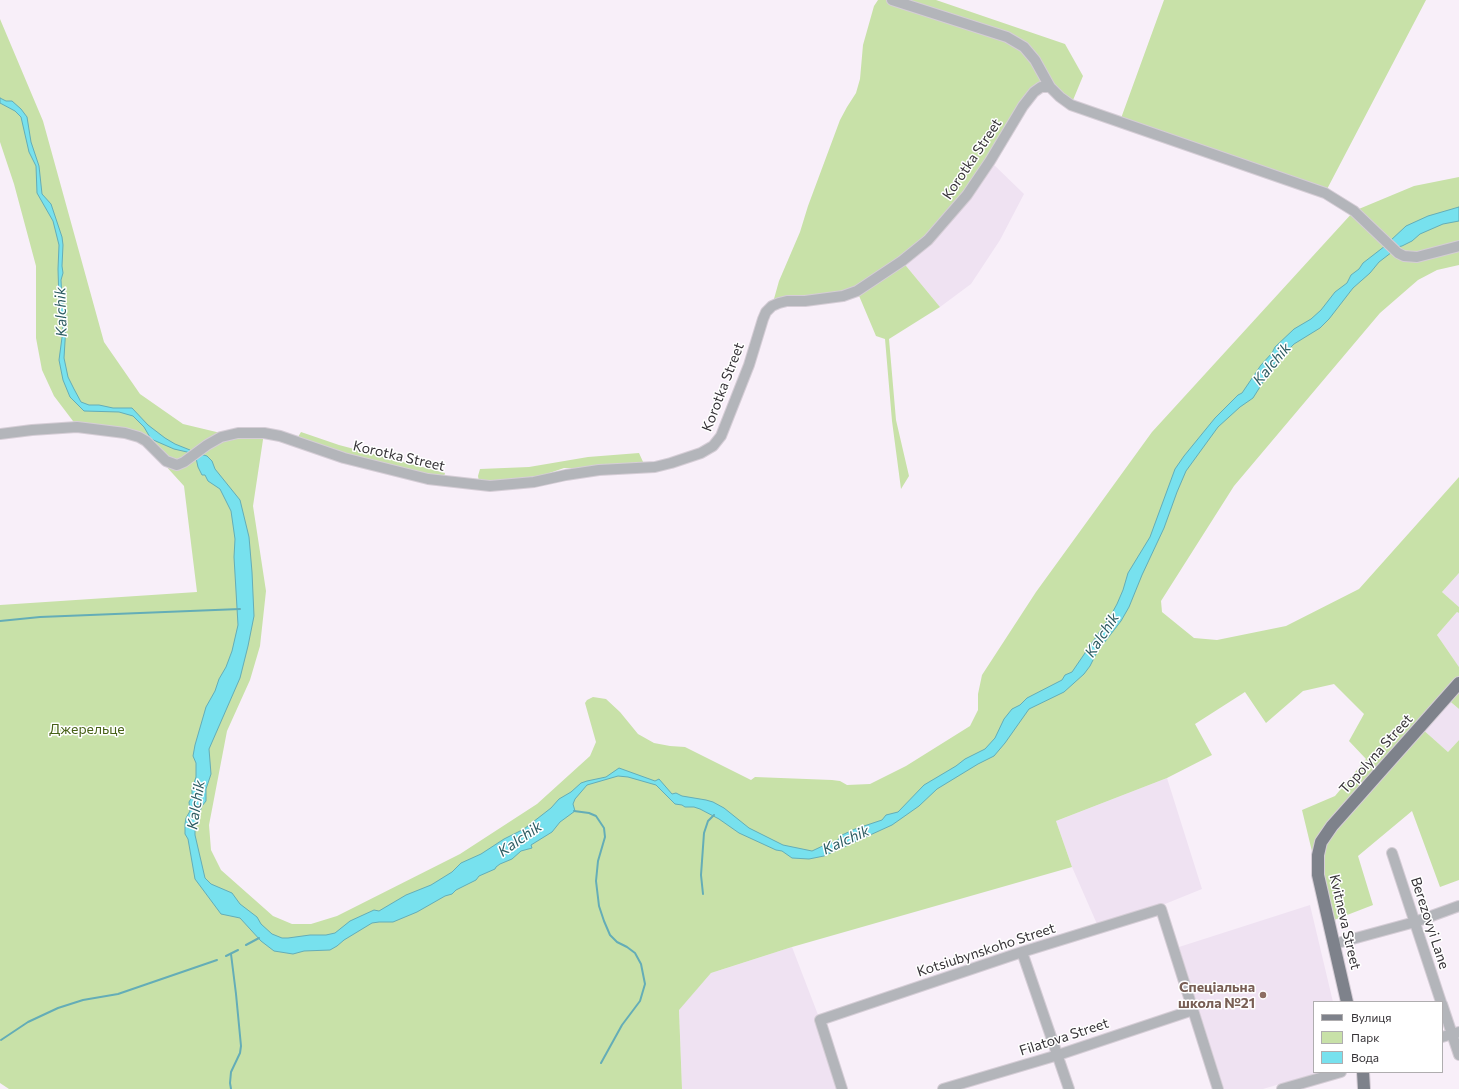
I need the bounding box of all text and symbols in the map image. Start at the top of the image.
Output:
street label: Korotka Street [939,115,1005,203]
water label: Kalchik [51,287,71,337]
water label: Kalchik [1249,339,1295,389]
street label: Korotka Street [698,340,748,434]
street label: Korotka Street [351,437,447,475]
water label: Kalchik [1081,609,1123,661]
street label: Topolyna Street [1336,711,1416,797]
park label: Джерельце [49,721,125,737]
water label: Kalchik [183,779,209,831]
water label: Kalchik [494,817,546,861]
water label: Kalchik [820,822,872,858]
street label: Kvitneva Street [1326,873,1364,971]
street label: Berezovyi Lane [1407,875,1453,971]
street label: Kotsiubynskoho Street [915,920,1057,980]
place label: Спеціальна школа №21 [1178,979,1255,1012]
marker: Спеціальна школа №21 [1258,990,1268,1000]
legend [1313,1001,1443,1073]
text: Вулиця [1351,1010,1392,1024]
street label: Filatova Street [1017,1015,1111,1059]
text: Парк [1351,1030,1380,1044]
text: Вода [1351,1050,1379,1064]

